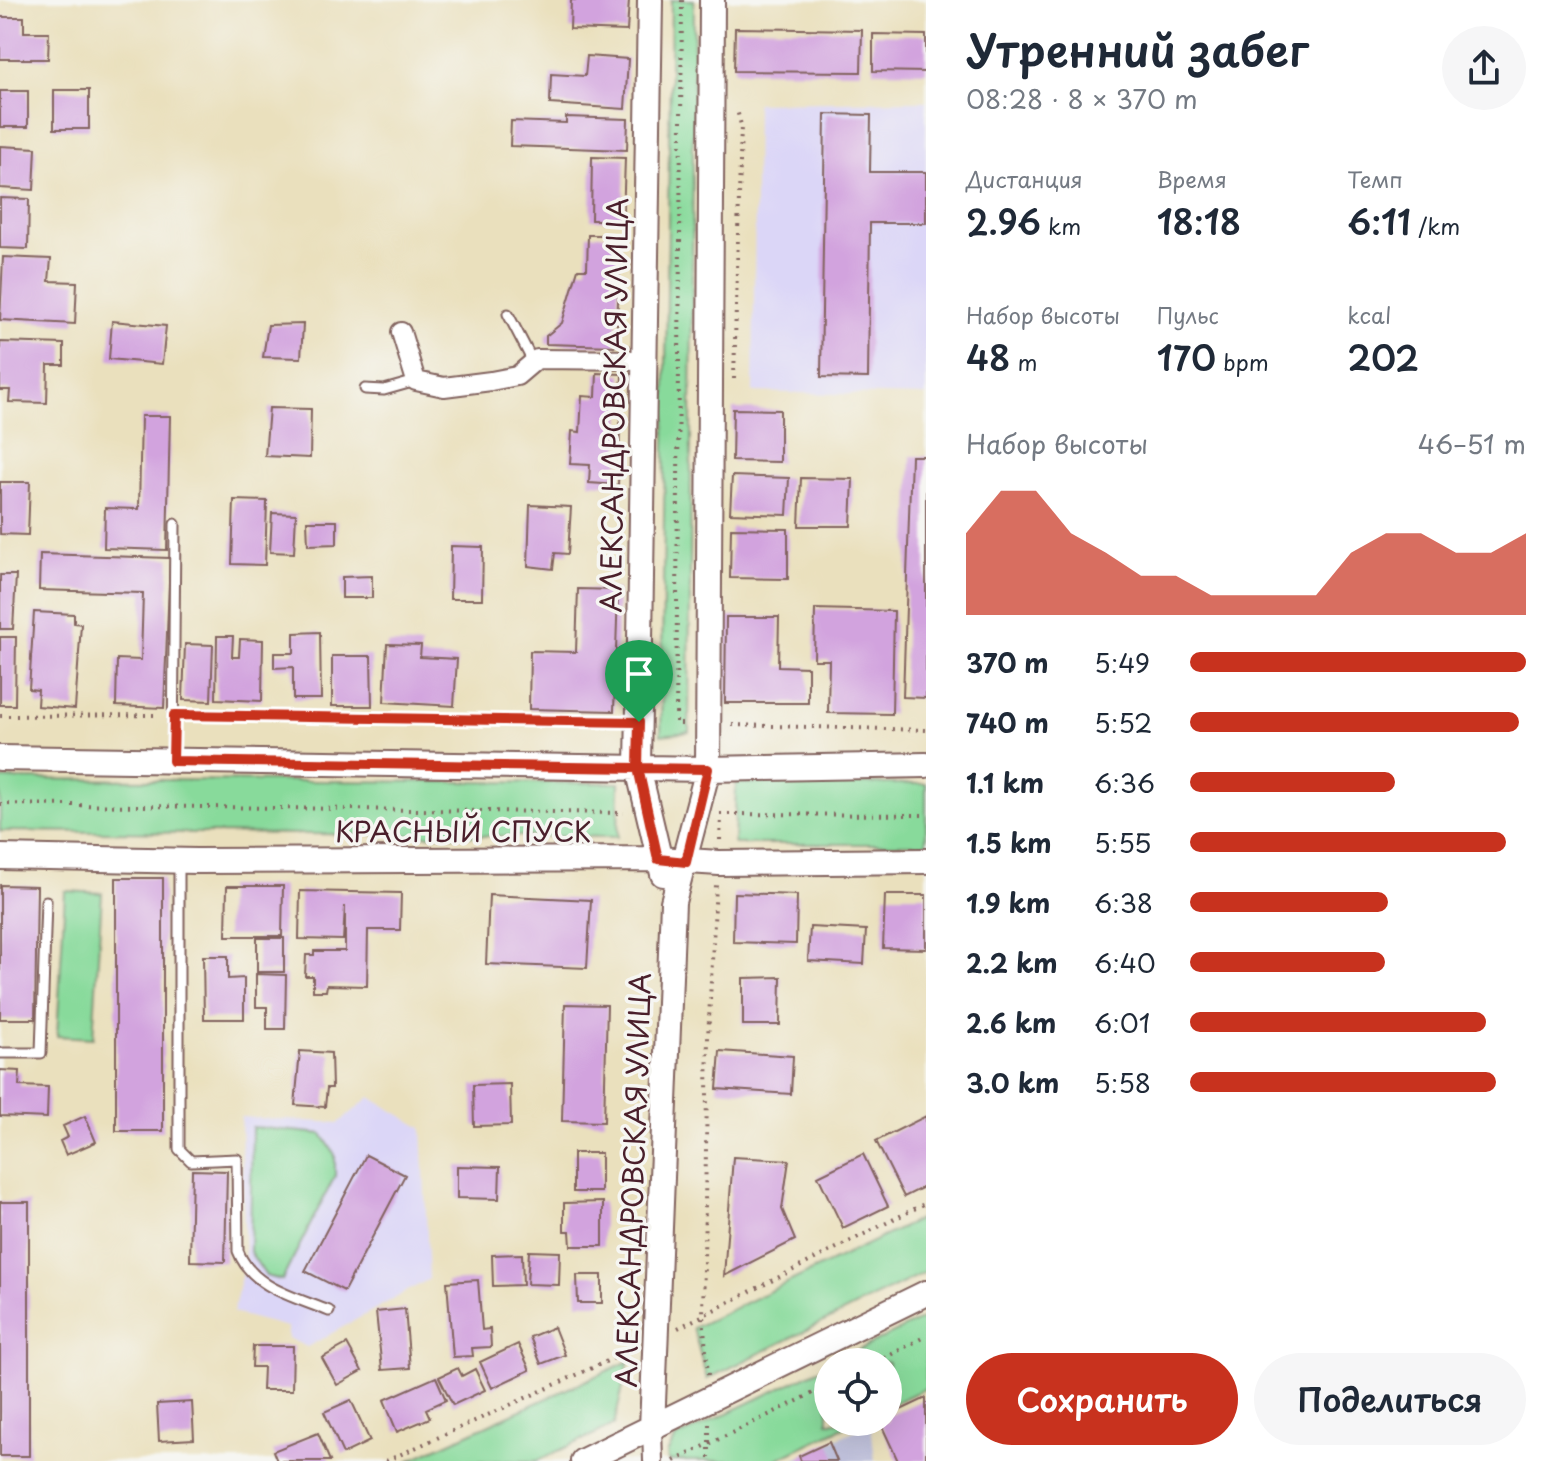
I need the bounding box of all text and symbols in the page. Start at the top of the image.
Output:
text: Утренний забег [966,16,1309,82]
button: share [1442,26,1526,110]
text: 08:28 · 8 × 370 m [966,79,1198,118]
text: Дистанция [966,162,1083,195]
text: Время [1157,162,1227,195]
text: Темп [1347,162,1403,195]
text: 2.96 [966,195,1041,247]
text: 18:18 [1157,195,1241,247]
text: 6:11 [1347,195,1411,247]
street label: АЛЕКСАНДРОВСКАЯ УЛИЦА [588,197,638,613]
text: km [1041,209,1081,242]
text: /km [1411,209,1460,242]
text: Набор высоты [966,298,1120,331]
text: Пульс [1157,298,1219,331]
text: kcal [1347,298,1391,331]
text: 48 [966,331,1010,383]
text: 170 [1157,331,1216,383]
text: 202 [1347,331,1419,383]
text: m [1010,345,1037,378]
text: bpm [1216,345,1269,378]
text: Набор высоты [966,424,1148,463]
text: 46–51 m [1418,424,1526,463]
pin [605,640,673,722]
text: 370 m [966,643,1049,682]
text: 5:49 [1094,643,1150,682]
icon: arrive [617,652,661,696]
text: 740 m [966,703,1049,742]
text: 5:52 [1094,703,1152,742]
text: 1.1 km [966,763,1044,802]
text: 6:36 [1094,763,1155,802]
street label: КРАСНЫЙ СПУСК [335,809,591,852]
text: 1.5 km [966,823,1052,862]
text: 5:55 [1094,823,1152,862]
text: 1.9 km [966,883,1050,922]
text: 6:38 [1094,883,1153,922]
text: 2.2 km [966,943,1057,982]
text: 6:40 [1094,943,1156,982]
street label: АЛЕКСАНДРОВСКАЯ УЛИЦА [603,972,661,1388]
text: 2.6 km [966,1003,1056,1042]
text: 6:01 [1094,1003,1150,1042]
text: 3.0 km [966,1063,1059,1102]
text: 5:58 [1094,1063,1151,1102]
map controls [814,1348,902,1436]
button: locate [814,1348,902,1436]
button: Сохранить [966,1353,1238,1445]
button: Поделиться [1254,1353,1526,1445]

